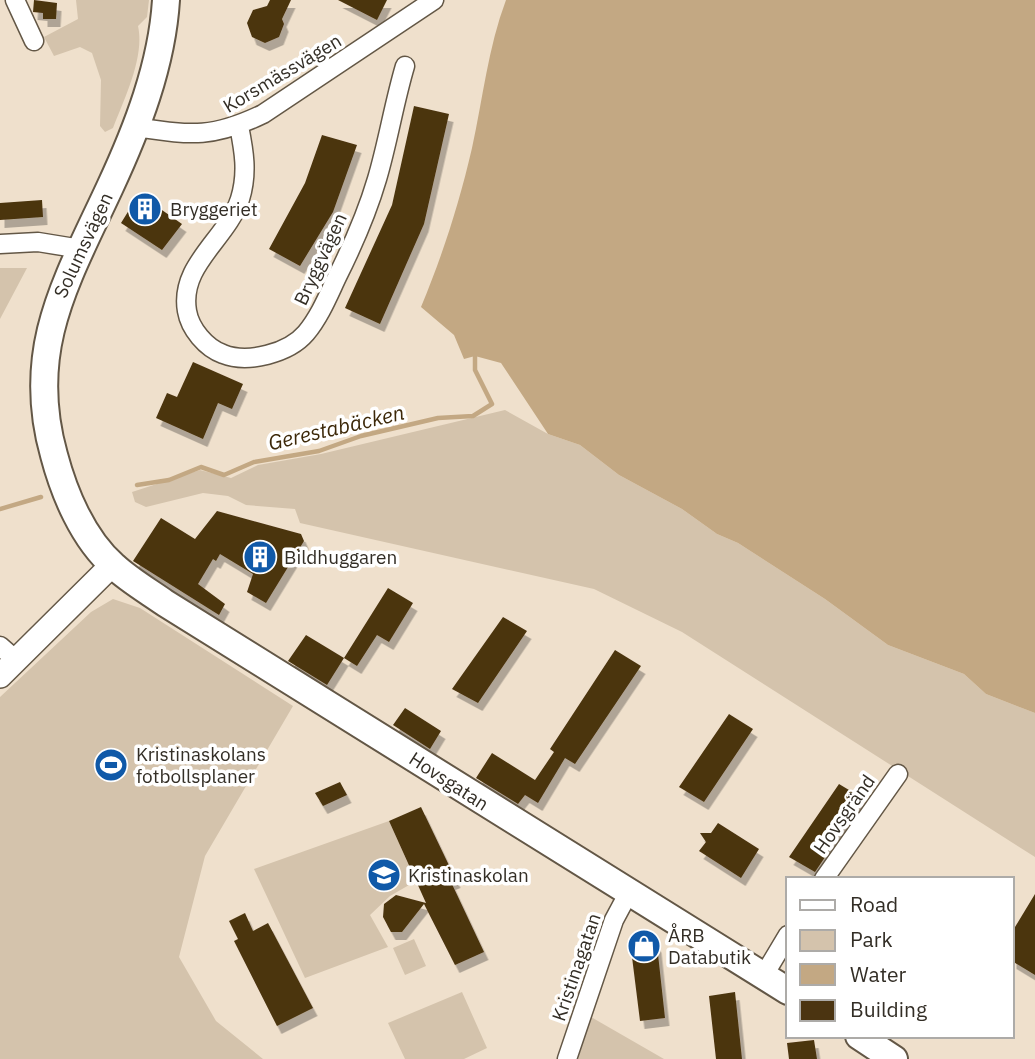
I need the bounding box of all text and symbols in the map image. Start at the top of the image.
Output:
street label: Korsmässvägen [218,28,346,118]
street label: Solumsvägen [48,188,118,302]
building icon: Bryggeriet [126,190,164,228]
place label: Bryggeriet [170,197,258,221]
street label: Bryggvägen [288,209,352,309]
water label: Gerestabäcken [265,398,407,456]
building icon: Bildhuggaren [241,538,279,576]
place label: Bildhuggaren [284,545,397,569]
place label: Kristinaskolans fotbollsplaner [136,742,266,788]
sports icon: Kristinaskolans fotbollsplaner [92,746,130,784]
street label: Hovsgatan [405,746,493,816]
street label: Hovsgränd [808,770,880,858]
school or university icon: Kristinaskolan [365,856,403,894]
place label: Kristinaskolan [408,863,529,887]
legend [786,877,1014,1038]
text: Road [850,890,898,918]
street label: Kristinagatan [546,910,606,1024]
place label: ÅRB Databutik [668,923,751,969]
text: Park [850,925,893,953]
shop icon: ÅRB Databutik [625,927,663,965]
text: Water [850,960,907,988]
text: Building [850,995,927,1023]

